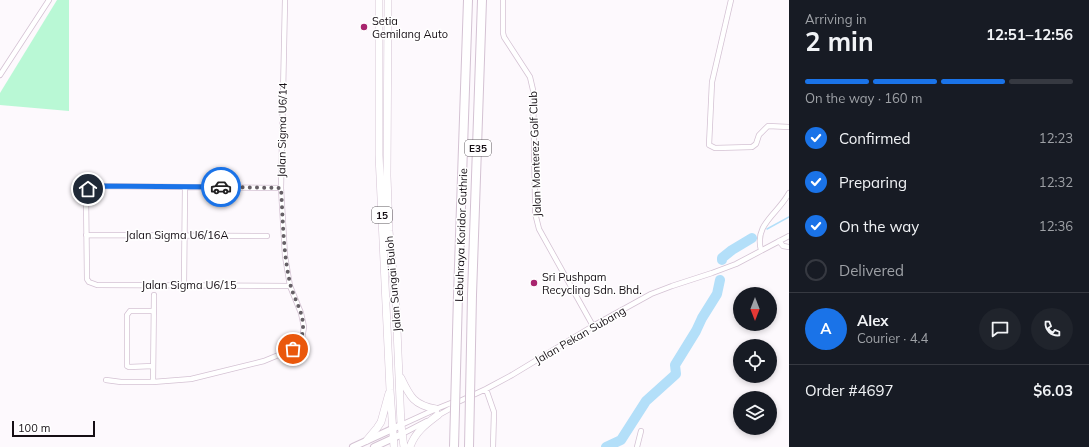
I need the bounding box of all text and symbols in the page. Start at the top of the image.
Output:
text: Arriving in [805,11,867,27]
place label: Setia Gemilang Auto [372,14,448,41]
marker: Setia Gemilang Auto [359,22,369,32]
text: 2 min [805,25,874,58]
text: 12:51–12:56 [986,25,1073,44]
street label: Jalan Sigma U6/14 [274,82,290,178]
text: On the way · 160 m [805,90,922,106]
street label: Jalan Monterez Golf Club [526,91,544,217]
icon: check [805,127,827,149]
text: Confirmed [839,129,910,148]
text: 12:23 [1039,130,1073,146]
road number: E35 [465,140,491,156]
courier [201,167,241,207]
street label: Lebuhraya Koridor Guthrie [452,168,470,302]
icon: check [805,171,827,193]
pin [71,172,105,206]
text: Preparing [839,173,907,192]
text: 12:32 [1039,174,1073,190]
icon: car [210,176,232,198]
icon: home [77,178,99,200]
road number: 15 [372,207,392,223]
icon: check [805,215,827,237]
text: On the way [839,217,919,236]
text: 12:36 [1039,218,1073,234]
street label: Jalan Sigma U6/16A [125,228,229,242]
street label: Jalan Sungai Buloh [382,235,404,333]
text: Delivered [839,261,904,280]
place label: Sri Pushpam Recycling Sdn. Bhd. [542,270,642,297]
street label: Jalan Sigma U6/15 [142,278,237,292]
marker: Sri Pushpam Recycling Sdn. Bhd. [529,278,539,288]
north arrow [733,287,777,331]
map controls [733,287,777,435]
street label: Jalan Pekan Subang [532,303,628,367]
button: chat [979,308,1021,350]
button: phone [1031,308,1073,350]
text: Alex [857,311,889,330]
text: A [820,319,832,338]
text: Courier · 4.4 [857,330,928,346]
pin [276,332,310,366]
icon: bag [282,338,304,360]
button: locate [733,339,777,383]
text: Order #4697 [805,381,893,400]
text: $6.03 [1033,381,1073,400]
button: layers [733,391,777,435]
scale bar [12,419,95,438]
text: 100 m [18,421,50,435]

